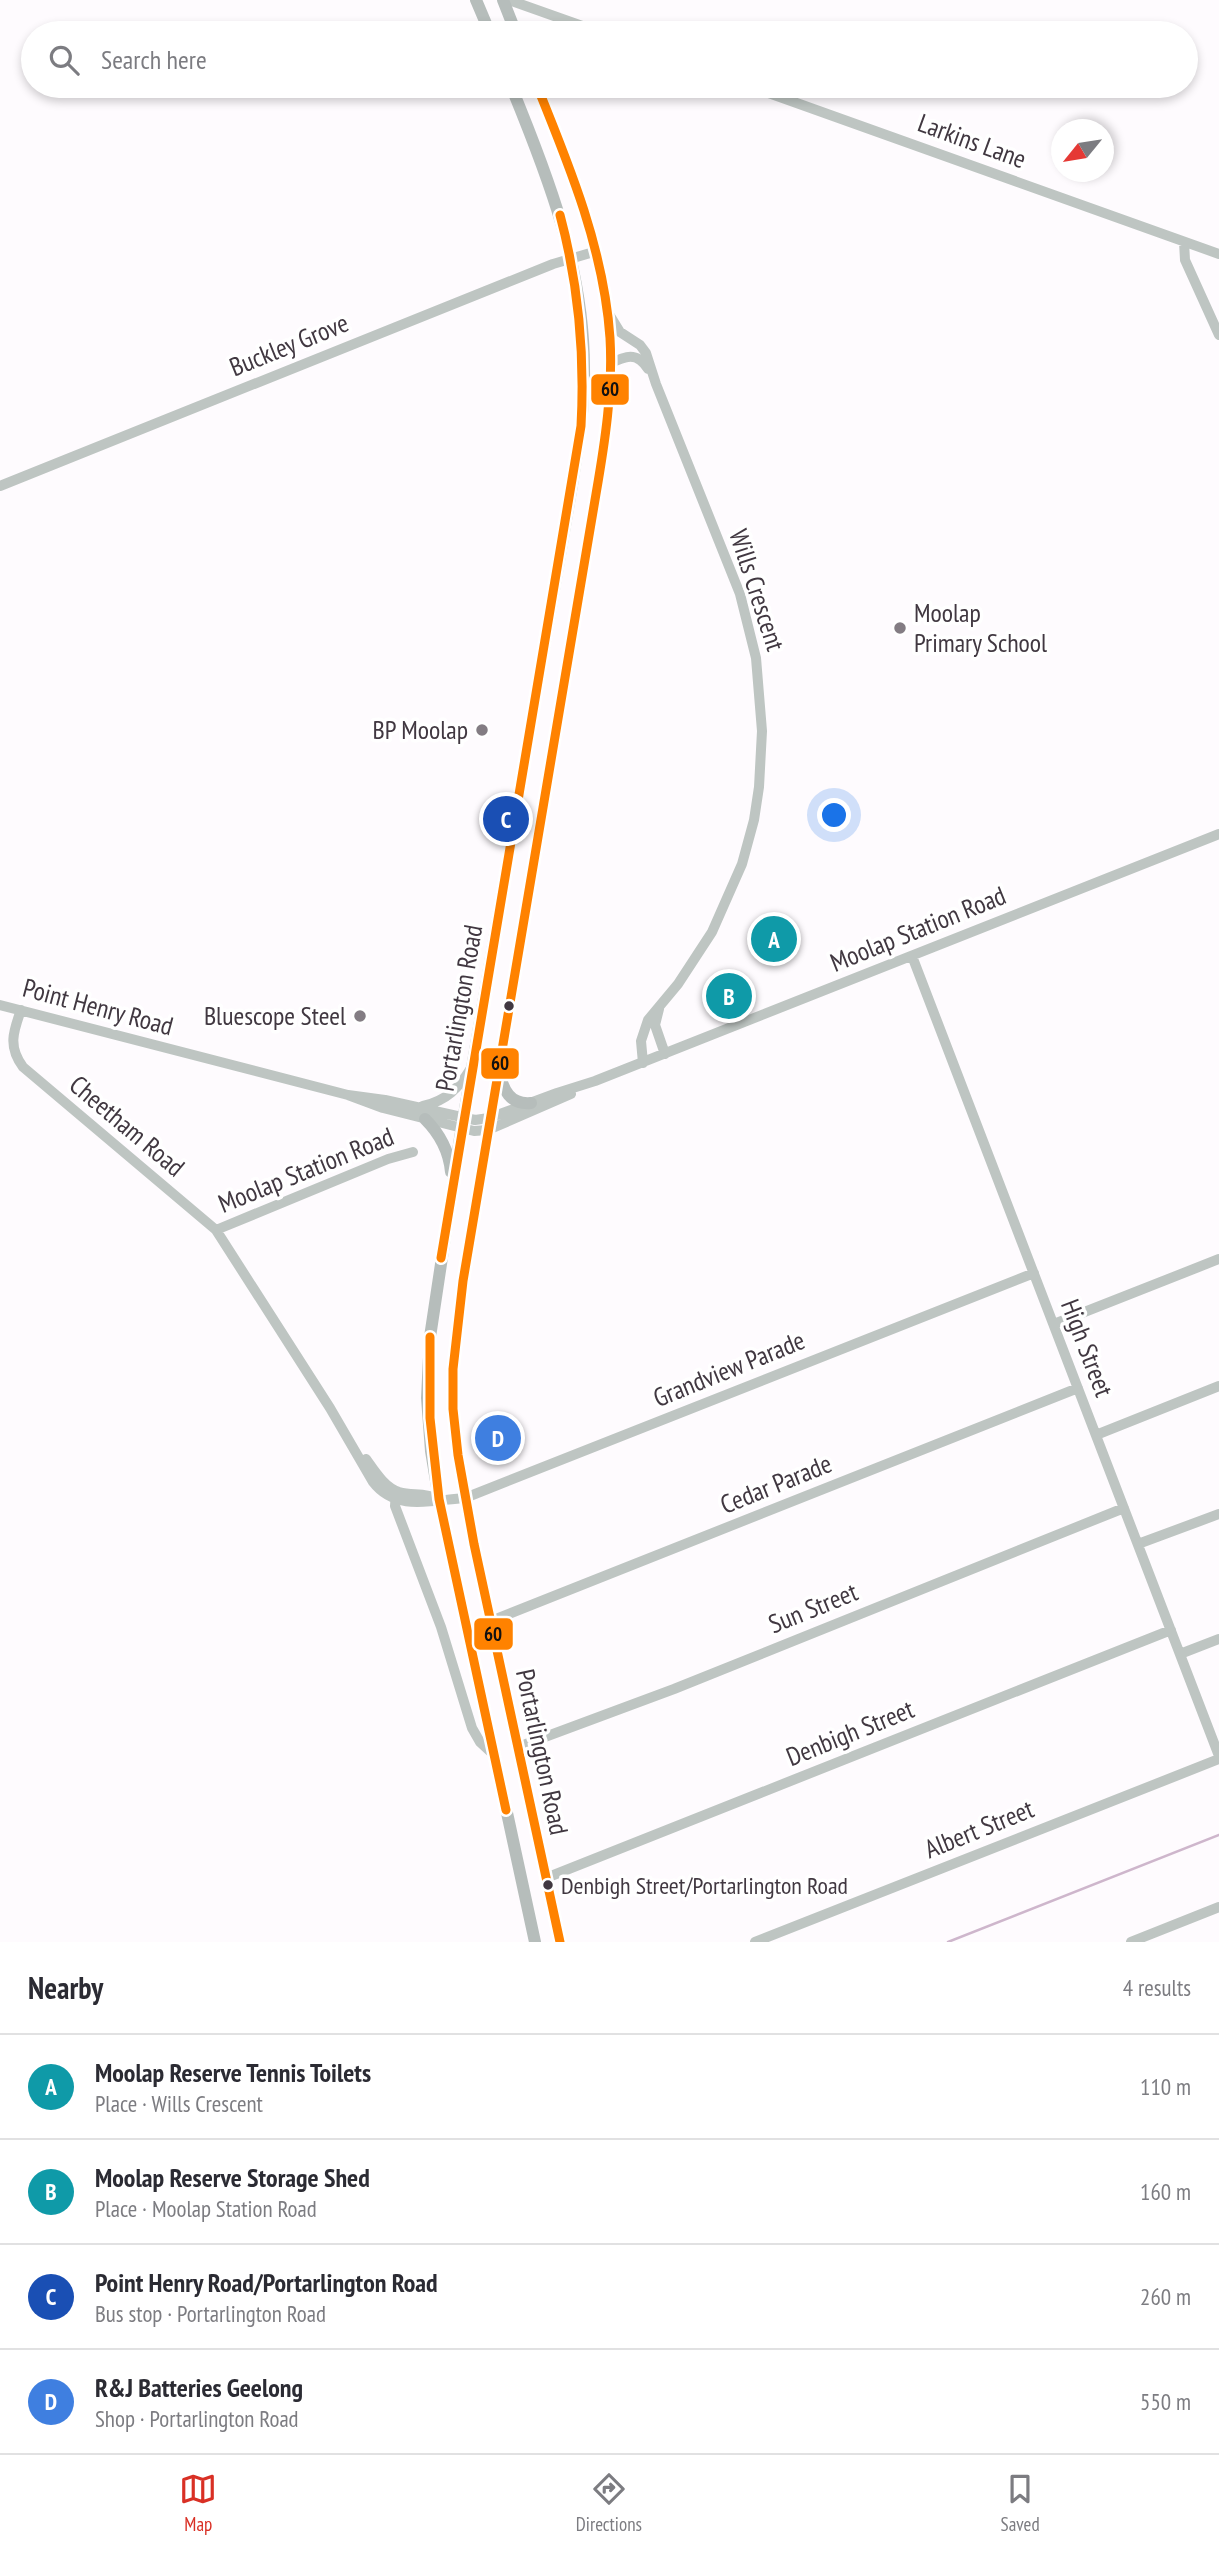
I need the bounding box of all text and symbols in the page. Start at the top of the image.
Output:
search box [21,21,1198,98]
icon: search [45,41,83,79]
text: Search here [101,43,207,76]
street label: Larkins Lane [914,106,1031,175]
north arrow [1051,119,1114,182]
street label: Buckley Grove [224,306,353,383]
line badge: 60 [590,373,630,406]
text: 60 [601,377,619,401]
street label: Wills Crescent [722,525,793,655]
place label: Moolap Primary School [914,596,1047,659]
marker: Moolap Primary School [892,620,908,636]
place label: BP Moolap [373,713,468,746]
marker: BP Moolap [474,722,490,738]
pin: C [483,793,529,845]
your location [817,798,851,832]
street label: Moolap Station Road [825,878,1010,979]
pin: A [751,913,797,965]
street label: Portarlington Road [428,922,489,1094]
pin: B [706,970,752,1022]
street label: Point Henry Road [19,971,177,1042]
place label: Bluescope Steel [204,999,346,1032]
unlabelled marker [502,999,516,1013]
marker: Bluescope Steel [352,1008,368,1024]
line badge: 60 [480,1047,520,1080]
text: 60 [491,1051,509,1075]
street label: Cheetham Road [63,1068,192,1183]
street label: Moolap Station Road [213,1119,398,1220]
street label: High Street [1054,1294,1121,1401]
street label: Grandview Parade [648,1323,809,1414]
pin: D [475,1412,521,1464]
street label: Cedar Parade [715,1446,836,1521]
street label: Sun Street [763,1575,862,1640]
line badge: 60 [473,1617,514,1651]
text: 60 [484,1622,502,1646]
street label: Portarlington Road [509,1666,576,1838]
street label: Denbigh Street [781,1692,918,1773]
street label: Albert Street [919,1792,1038,1865]
place label: Denbigh Street/Portarlington Road [561,1870,848,1901]
marker: Denbigh Street/Portarlington Road [541,1878,555,1892]
text: Nearby [28,1968,103,2007]
text: 4 results [1123,1973,1191,2002]
text: Moolap Reserve Tennis Toilets [95,2056,371,2089]
text: A [45,2072,57,2101]
text: 110 m [1140,2072,1191,2101]
text: Place · Wills Crescent [95,2089,263,2118]
text: Moolap Reserve Storage Shed [95,2161,370,2194]
text: B [45,2177,57,2206]
text: 160 m [1140,2177,1191,2206]
text: Place · Moolap Station Road [95,2194,317,2223]
text: Point Henry Road/Portarlington Road [95,2266,438,2299]
text: C [46,2282,56,2311]
text: 260 m [1140,2282,1191,2311]
text: Bus stop · Portarlington Road [95,2299,326,2328]
text: R&J Batteries Geelong [95,2371,303,2404]
text: D [45,2387,57,2416]
text: 550 m [1140,2387,1191,2416]
text: Shop · Portarlington Road [95,2404,299,2433]
tab: Map [179,2470,217,2536]
tab: Directions [576,2470,642,2536]
tab: Saved [1001,2470,1040,2536]

